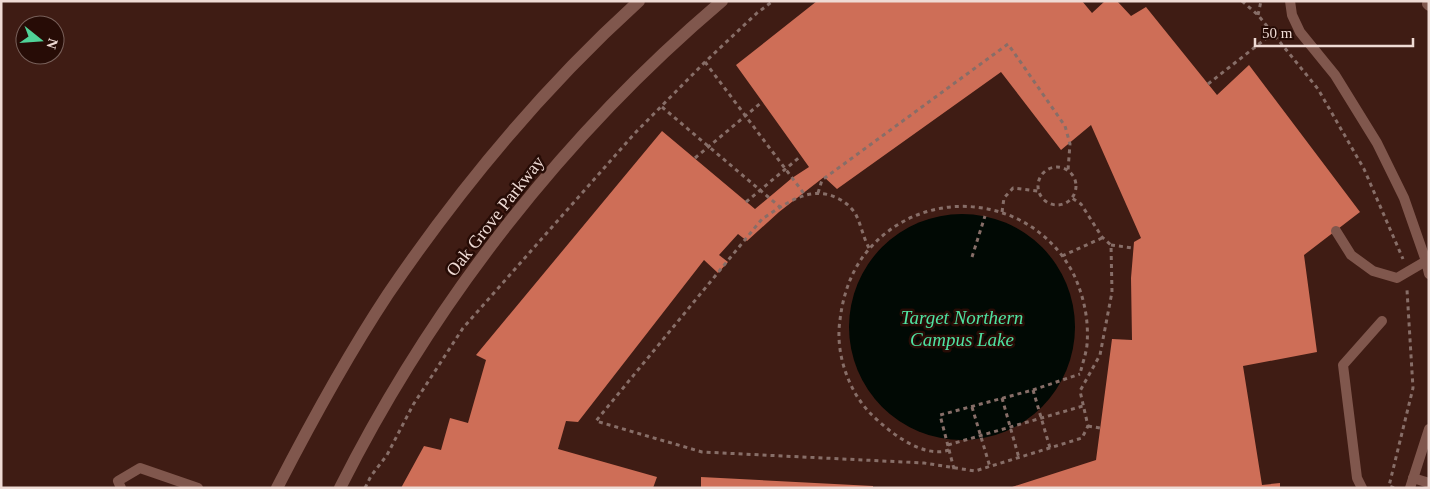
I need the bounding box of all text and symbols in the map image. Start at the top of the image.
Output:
north arrow [15,15,65,65]
scale bar [1255,15,1412,47]
text: 50 m [1262,25,1293,41]
text: N [43,37,61,51]
street label: Oak Grove Parkway [442,152,548,280]
water label: Target Northern Campus Lake [901,307,1023,350]

